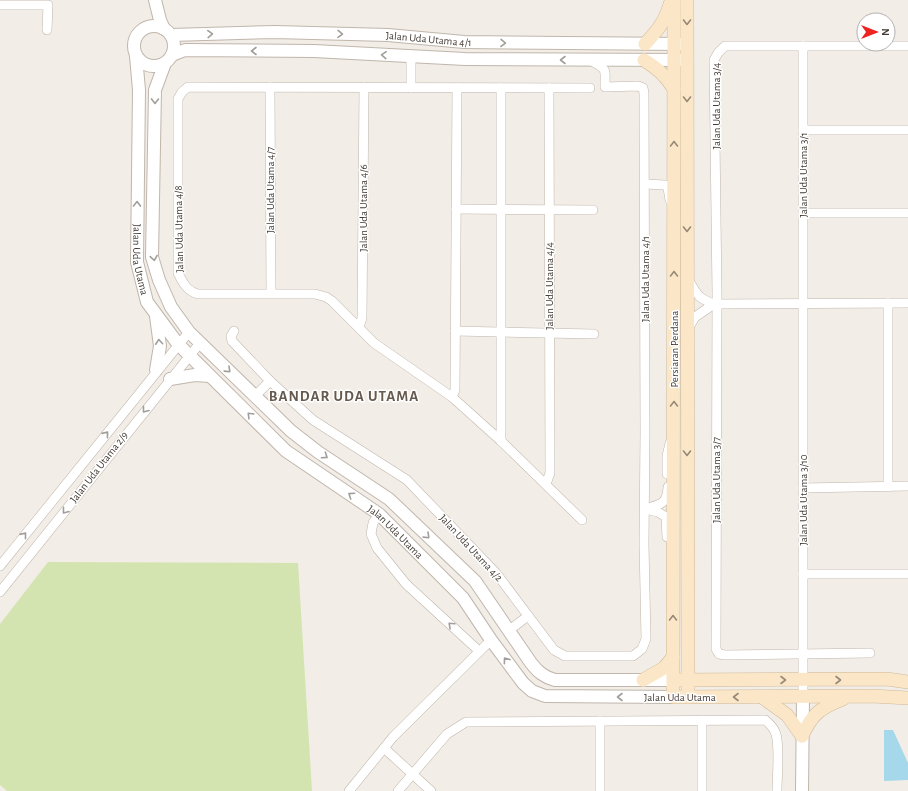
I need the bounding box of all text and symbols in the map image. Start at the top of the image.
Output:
north arrow [856,12,896,52]
one-way arrow [683,19,691,25]
text: N [880,28,891,36]
street label: Jalan Uda Utama 4/1 [386,29,472,48]
one-way arrow [207,30,213,38]
one-way arrow [337,30,343,38]
one-way arrow [500,39,506,47]
one-way arrow [251,47,257,55]
one-way arrow [381,50,387,59]
one-way arrow [560,56,566,64]
street label: Jalan Uda Utama 3/4 [711,63,722,149]
one-way arrow [683,96,691,102]
one-way arrow [151,98,159,104]
street label: Jalan Uda Utama 3/1 [798,132,809,218]
one-way arrow [670,141,678,147]
street label: Jalan Uda Utama 4/7 [265,146,276,233]
street label: Jalan Uda Utama 4/6 [358,164,369,252]
street label: Jalan Uda Utama 4/8 [173,185,185,273]
one-way arrow [133,201,142,207]
street label: Jalan Uda Utama [131,224,151,296]
one-way arrow [683,226,691,232]
street label: Jalan Uda Utama 4/1 [640,236,651,322]
street label: Jalan Uda Utama 4/4 [544,242,555,330]
one-way arrow [149,255,157,262]
one-way arrow [670,271,678,277]
street label: Persiaran Perdana [669,311,680,387]
one-way arrow [155,338,164,345]
one-way arrow [223,365,231,373]
district label: BANDAR UDA UTAMA [269,389,419,404]
one-way arrow [670,401,678,407]
one-way arrow [143,405,150,412]
one-way arrow [247,412,255,420]
street label: Jalan Uda Utama 2/9 [68,429,130,505]
one-way arrow [101,431,108,438]
street label: Jalan Uda Utama 3/7 [711,437,722,523]
one-way arrow [683,450,691,456]
one-way arrow [320,452,327,459]
street label: Jalan Uda Utama 3/10 [798,454,809,545]
one-way arrow [348,492,355,500]
street label: Jalan Uda Utama [366,503,425,560]
one-way arrow [62,507,69,514]
street label: Jalan Uda Utama 4/2 [437,512,505,584]
one-way arrow [422,531,430,539]
one-way arrow [20,533,27,540]
one-way arrow [669,615,677,621]
one-way arrow [448,622,456,630]
one-way arrow [503,657,511,664]
one-way arrow [780,676,786,684]
one-way arrow [835,676,841,684]
street label: Jalan Uda Utama [644,692,716,703]
one-way arrow [617,693,623,701]
one-way arrow [733,693,739,701]

